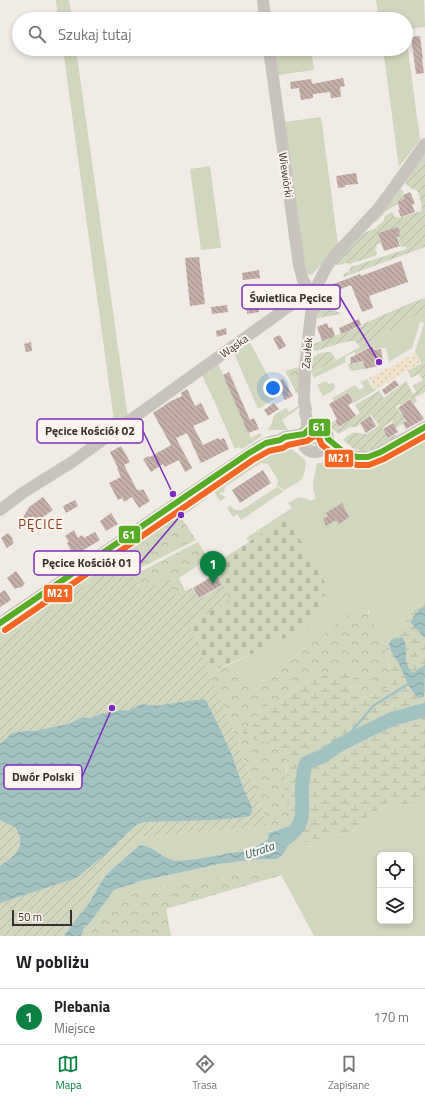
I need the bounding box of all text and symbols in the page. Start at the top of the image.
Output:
search box [12,12,413,56]
icon: search [26,23,48,45]
text: Szukaj tutaj [58,23,131,46]
street label: Wiewiórki [275,151,297,199]
callout: Świetlica Pęcice [242,285,340,309]
text: Świetlica Pęcice [250,288,332,307]
street label: Wąska [217,330,252,361]
street label: Zaułek [298,336,316,369]
your location [263,378,283,398]
line badge: 61 [308,418,331,437]
callout: Pęcice Kościół 02 [37,419,143,443]
text: 61 [313,419,325,435]
text: Pęcice Kościół 02 [45,421,135,440]
line badge: M21 [324,449,354,468]
text: M21 [328,450,350,466]
district label: PĘCICE [18,514,64,534]
line badge: 61 [118,525,141,544]
text: 61 [123,527,135,543]
callout: Pęcice Kościół 01 [34,551,140,575]
pin: 1 [200,551,226,584]
text: Pęcice Kościół 01 [42,553,132,572]
line badge: M21 [43,584,73,603]
text: M21 [47,585,69,601]
callout: Dwór Polski [4,765,82,789]
text: Dwór Polski [12,767,74,786]
water label: Utrata [242,836,277,864]
map controls [377,852,413,924]
button: locate [377,852,413,888]
button: layers [377,888,413,924]
scale bar [12,908,72,927]
text: 50 m [18,909,42,925]
text: W pobliżu [16,949,89,975]
text: Plebania [54,995,110,1018]
text: 1 [25,1007,33,1027]
text: 170 m [373,1007,409,1027]
text: Miejsce [54,1018,95,1038]
tab: Mapa [55,1053,81,1093]
tab: Trasa [192,1053,217,1093]
tab: Zapisane [328,1053,370,1093]

